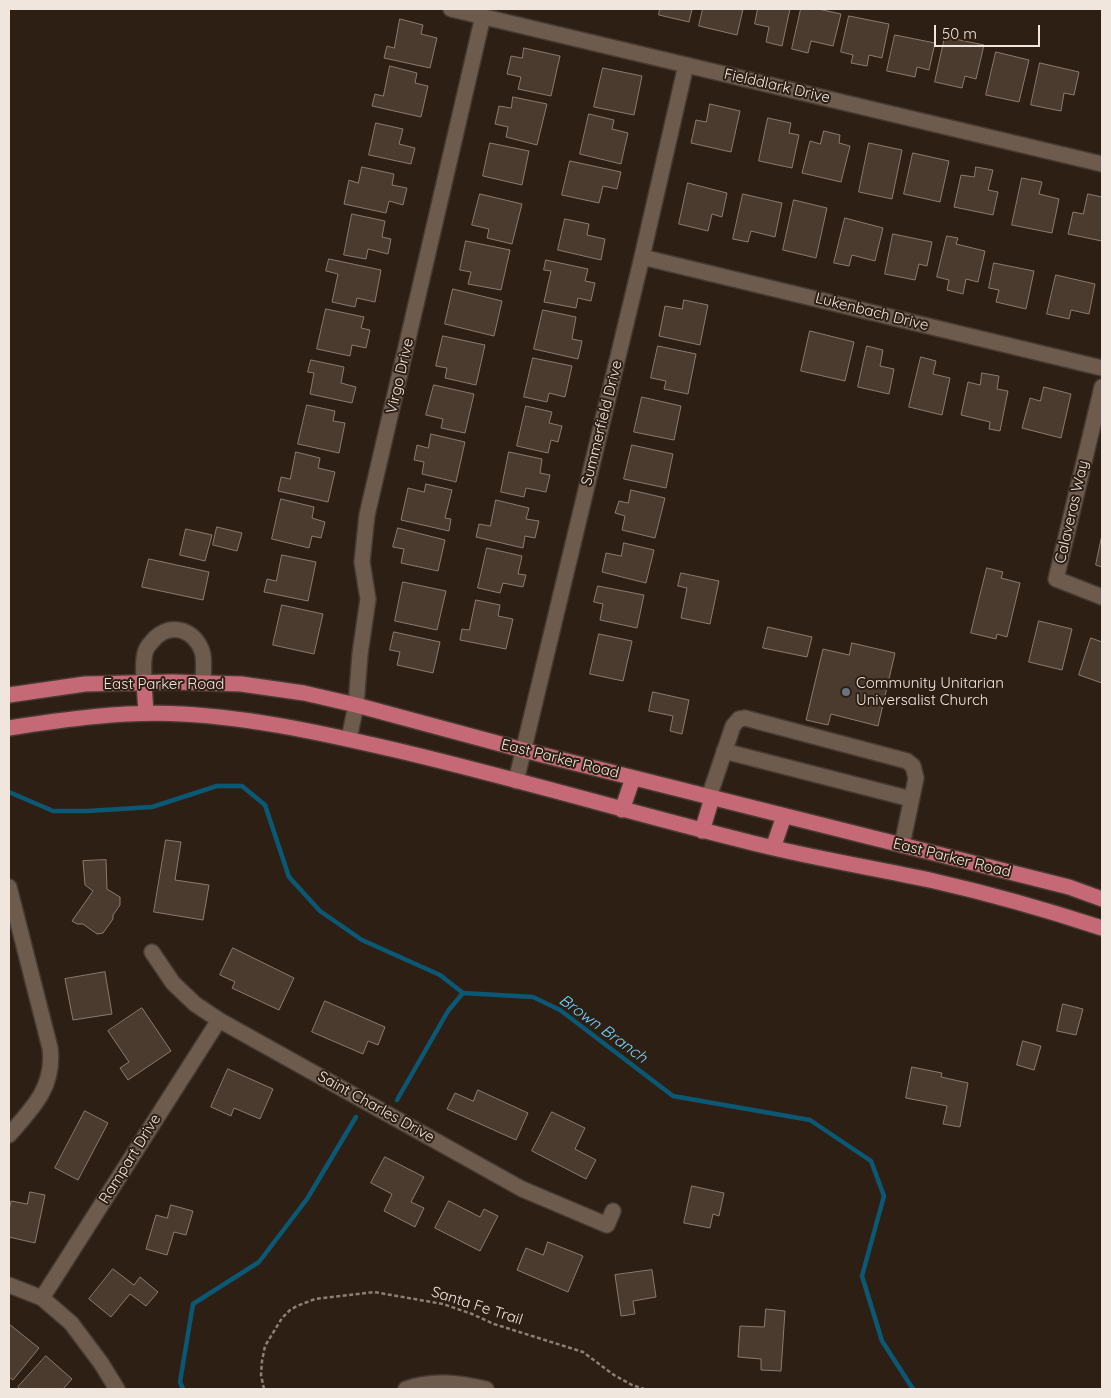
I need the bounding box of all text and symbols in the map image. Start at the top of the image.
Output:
scale bar [936,15,1042,47]
text: 50 m [942,24,977,43]
street label: Fielddlark Drive [722,65,832,107]
street label: Lukenbach Drive [814,289,930,335]
street label: Virgo Drive [383,336,417,416]
street label: Summerfield Drive [578,359,626,487]
street label: Calaveras Way [1051,459,1093,565]
place label: Community Unitarian Universalist Church [856,674,1004,709]
street label: East Parker Road [104,675,224,693]
marker: Community Unitarian Universalist Church [840,686,852,698]
street label: East Parker Road [499,736,621,782]
street label: East Parker Road [891,835,1013,881]
water label: Brown Branch [555,991,651,1067]
street label: Saint Charles Drive [314,1067,438,1147]
street label: Rampart Drive [95,1111,165,1207]
street label: Santa Fe Trail [429,1283,525,1329]

